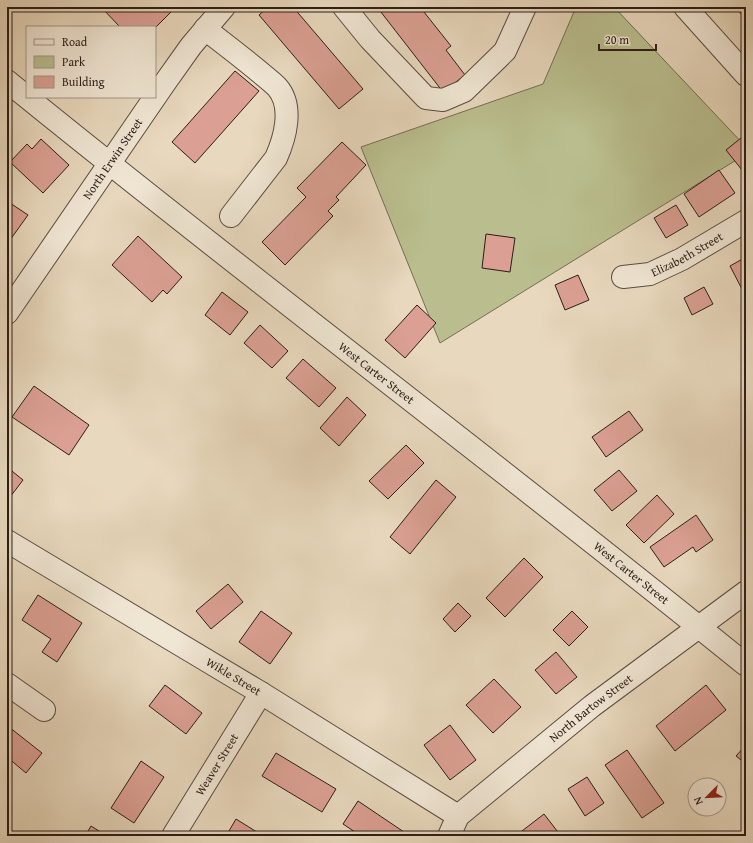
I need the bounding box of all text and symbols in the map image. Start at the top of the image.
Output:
legend [26,26,156,98]
scale bar [599,26,656,52]
text: 20 m [605,31,629,48]
text: Road [62,33,88,50]
text: Park [62,53,86,70]
text: Building [62,73,105,90]
street label: North Erwin Street [78,114,147,203]
street label: Elizabeth Street [648,227,727,280]
street label: West Carter Street [335,338,419,408]
street label: West Carter Street [590,537,674,608]
street label: Wikle Street [203,653,265,700]
street label: North Bartow Street [545,669,636,746]
street label: Weaver Street [191,729,243,799]
north arrow [687,777,727,817]
text: N [689,794,707,808]

